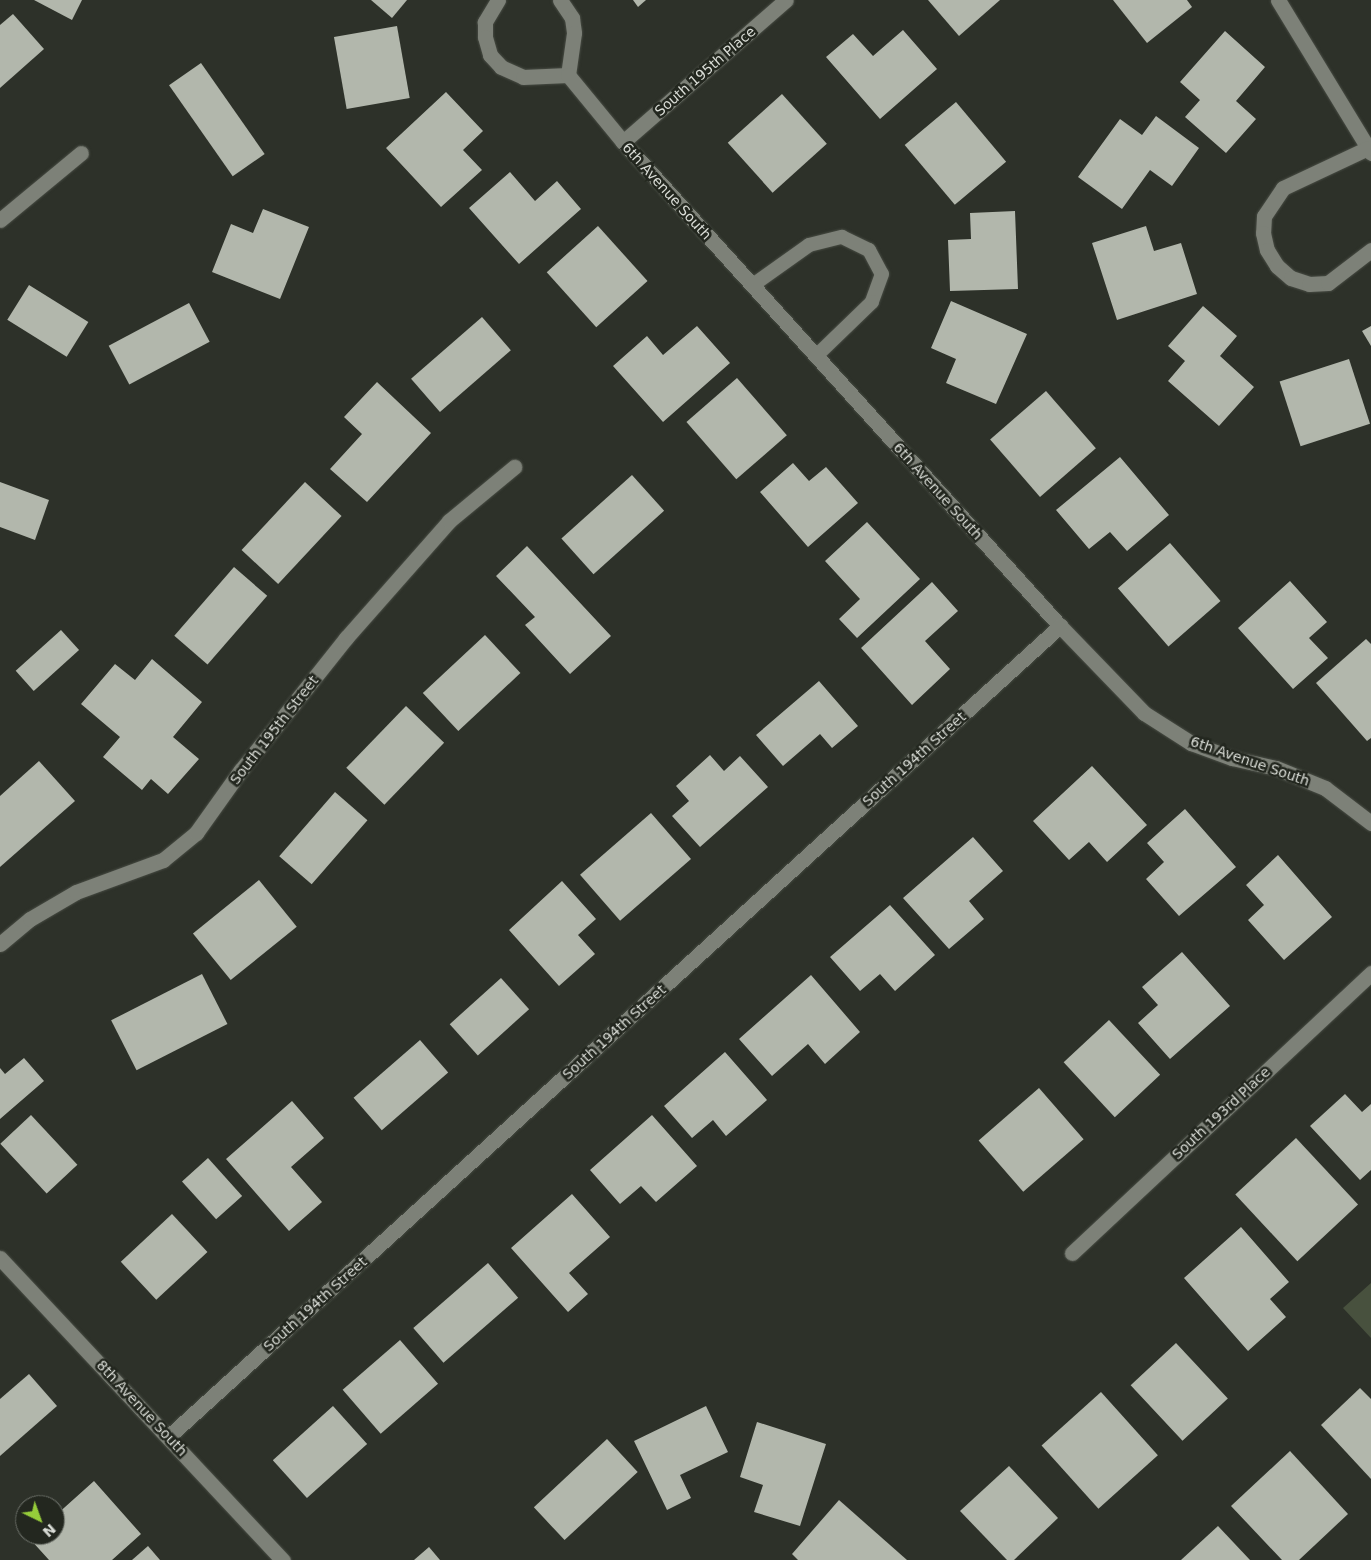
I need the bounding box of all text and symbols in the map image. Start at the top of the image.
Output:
street label: South 195th Place [651,23,759,119]
street label: 6th Avenue South [619,139,715,243]
street label: 6th Avenue South [890,439,986,543]
street label: South 195th Street [226,672,322,788]
street label: South 194th Street [859,708,969,810]
street label: 6th Avenue South [1188,733,1312,789]
street label: South 194th Street [559,981,669,1083]
street label: South 193rd Place [1168,1063,1274,1163]
street label: South 194th Street [260,1253,370,1355]
street label: 8th Avenue South [93,1357,191,1459]
north arrow [15,1495,65,1545]
text: N [40,1521,59,1540]

